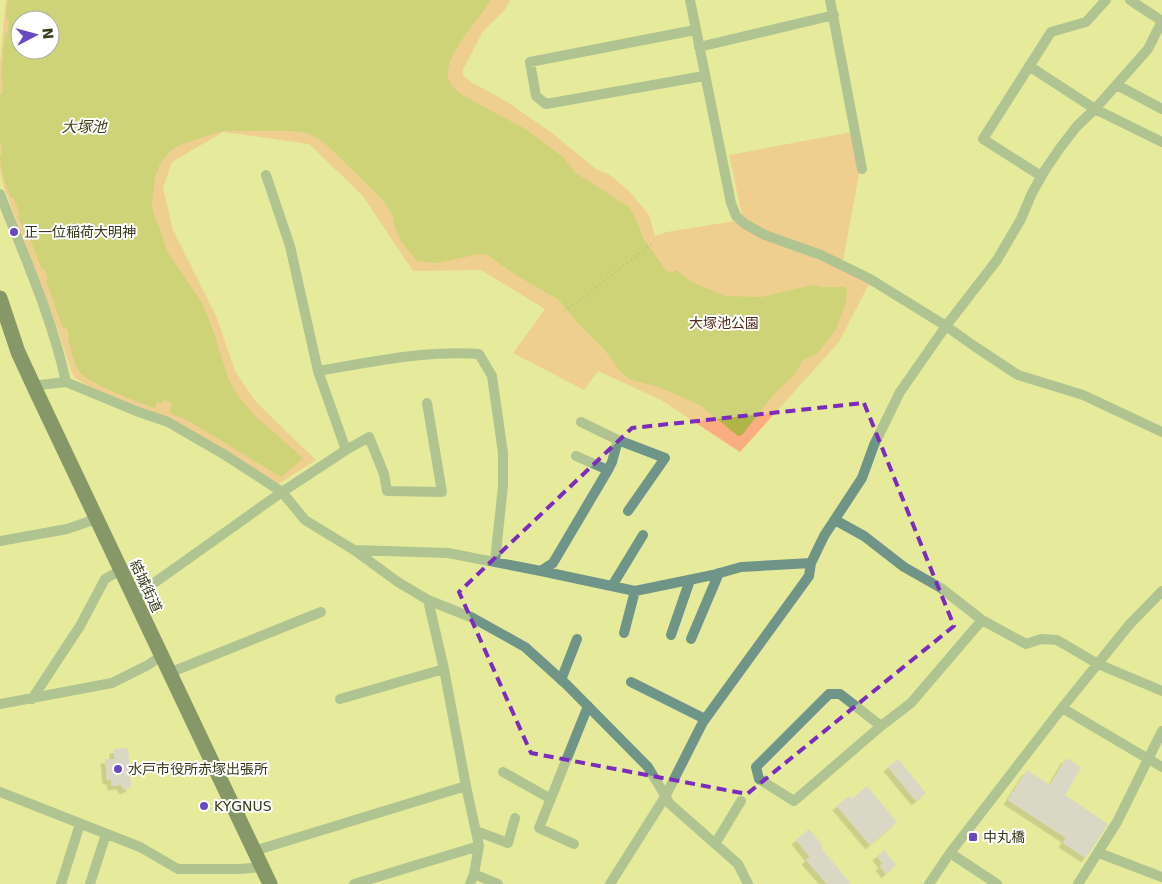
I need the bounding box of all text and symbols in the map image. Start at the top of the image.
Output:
north arrow [10,10,60,60]
text: N [39,27,56,40]
water label: 大塚池 [61,118,108,136]
place label: 正一位稲荷大明神 [24,224,136,240]
marker: 正一位稲荷大明神 [8,226,20,238]
park label: 大塚池公園 [689,315,759,331]
street label: 結城街道 [127,557,165,615]
place label: 水戸市役所赤塚出張所 [128,761,268,777]
marker: 水戸市役所赤塚出張所 [112,763,124,775]
place label: KYGNUS [214,798,272,814]
marker: KYGNUS [198,800,210,812]
place label: 中丸橋 [983,829,1025,845]
marker: 中丸橋 [967,831,979,843]

